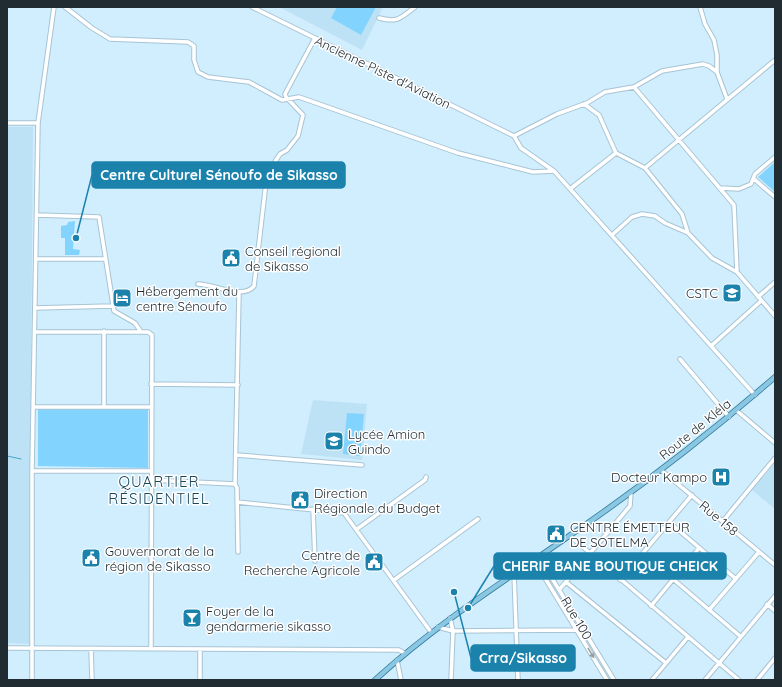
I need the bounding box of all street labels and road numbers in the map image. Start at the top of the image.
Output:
street label: Ancienne Piste d'Aviation [312,32,454,112]
street label: Route de Kléla [656,395,734,463]
street label: Rue 158 [696,497,742,539]
street label: Rue 100 [558,594,596,643]

